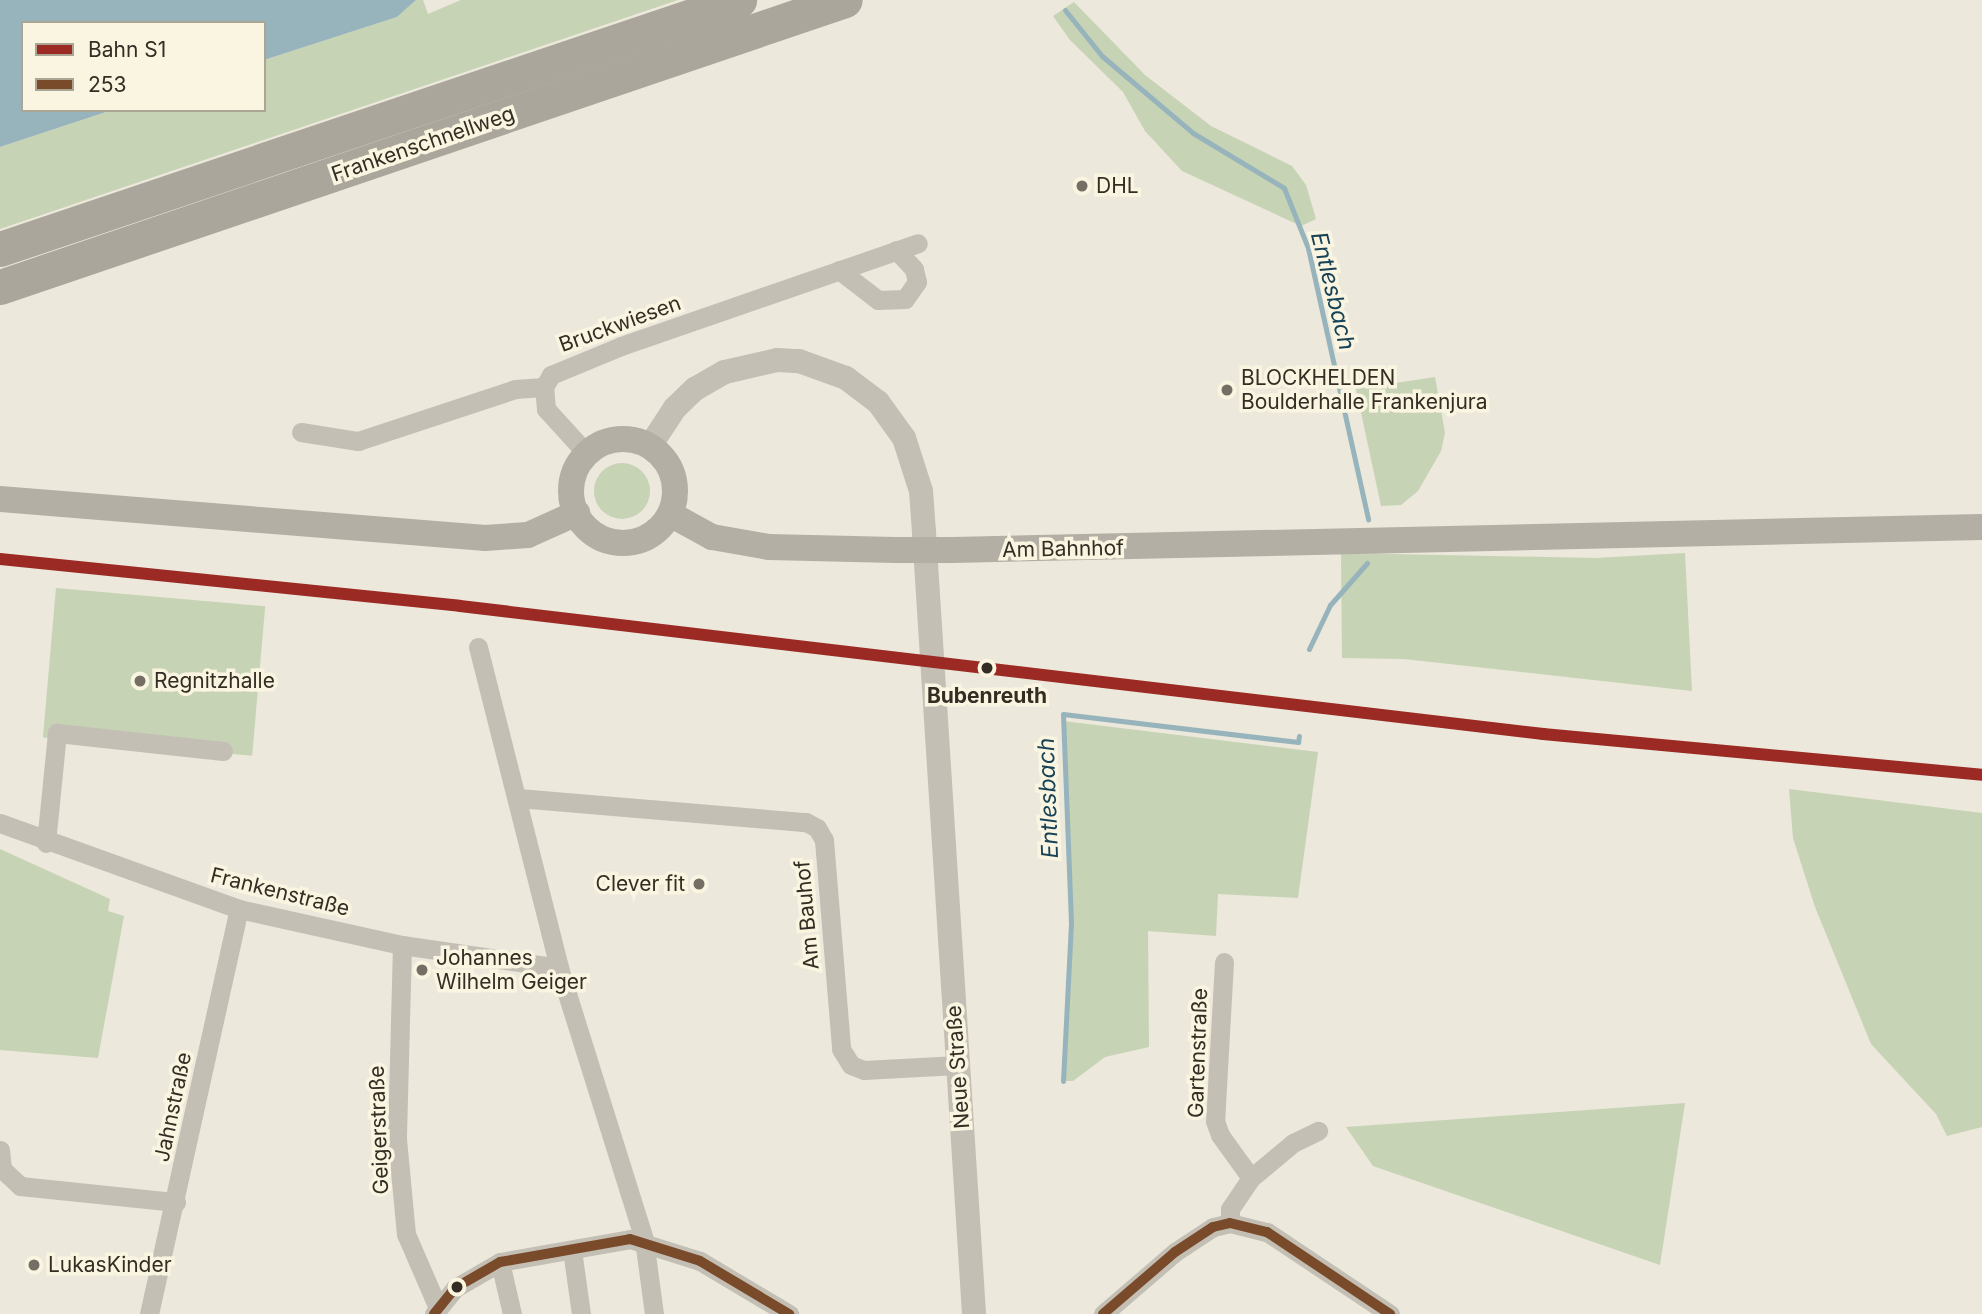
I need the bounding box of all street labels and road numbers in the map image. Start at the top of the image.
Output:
street label: Frankenschnellweg [328,101,518,187]
street label: Bruckwiesen [556,290,684,358]
street label: Am Bahnhof [1002,535,1124,563]
street label: Am Bauhof [790,859,824,971]
street label: Frankenstraße [208,863,352,921]
street label: Gartenstraße [1183,988,1213,1118]
street label: Neue Straße [941,1004,975,1130]
street label: Jahnstraße [149,1050,197,1164]
street label: Geigerstraße [364,1065,394,1195]

